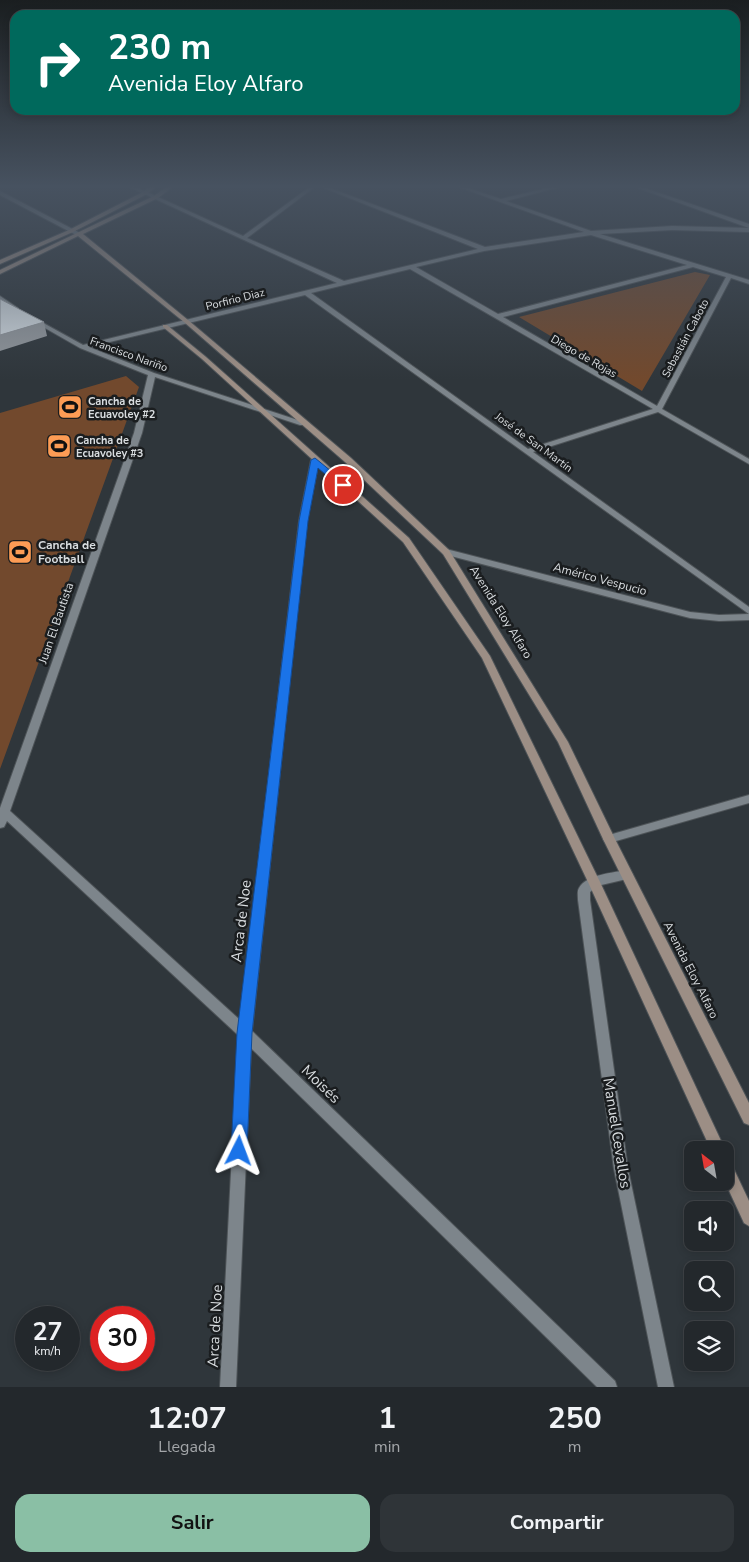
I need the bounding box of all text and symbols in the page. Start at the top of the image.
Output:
text: 230 m [108,24,211,71]
icon: right [25,30,90,95]
text: Avenida Eloy Alfaro [108,69,304,99]
street label: Porfirio Diaz [204,285,266,314]
street label: Sebastián Caboto [658,296,712,380]
street label: Diego de Rojas [548,331,620,381]
street label: Francisco Nariño [88,333,170,375]
sports icon: Cancha de Ecuavoley #2 [57,394,83,420]
place label: Cancha de Ecuavoley #2 [88,394,156,422]
street label: José de San Martín [491,409,576,476]
sports icon: Cancha de Ecuavoley #3 [46,433,72,459]
place label: Cancha de Ecuavoley #3 [76,433,143,461]
pin [322,464,364,506]
icon: arrive [329,471,357,499]
place label: Cancha de Football [38,537,96,567]
sports icon: Cancha de Football [7,539,33,565]
street label: Américo Vespucio [551,559,649,599]
street label: Avenida Eloy Alfaro [466,563,536,662]
street label: Juan El Bautista [34,580,77,667]
street label: Arca de Noe [226,879,256,963]
street label: Avenida Eloy Alfaro [660,919,722,1021]
street label: Moisés [297,1060,345,1108]
street label: Manuel Cevallos [598,1076,636,1190]
position arrow [212,1124,264,1176]
north arrow [684,1141,734,1191]
map controls [684,1141,734,1371]
button: sound [684,1201,734,1251]
button: search [684,1261,734,1311]
street label: Arca de Noe [203,1284,227,1368]
speed limit sign: 30 [90,1306,155,1371]
text: 27 [32,1315,63,1349]
button: layers [684,1321,734,1371]
text: km/h [34,1343,61,1359]
text: 12:07 [147,1398,227,1439]
text: 1 [378,1398,396,1439]
text: 250 [548,1398,602,1439]
text: Llegada [158,1436,216,1458]
text: min [374,1436,400,1458]
text: m [568,1436,582,1458]
button: Salir [15,1494,370,1552]
button: Compartir [380,1494,734,1552]

